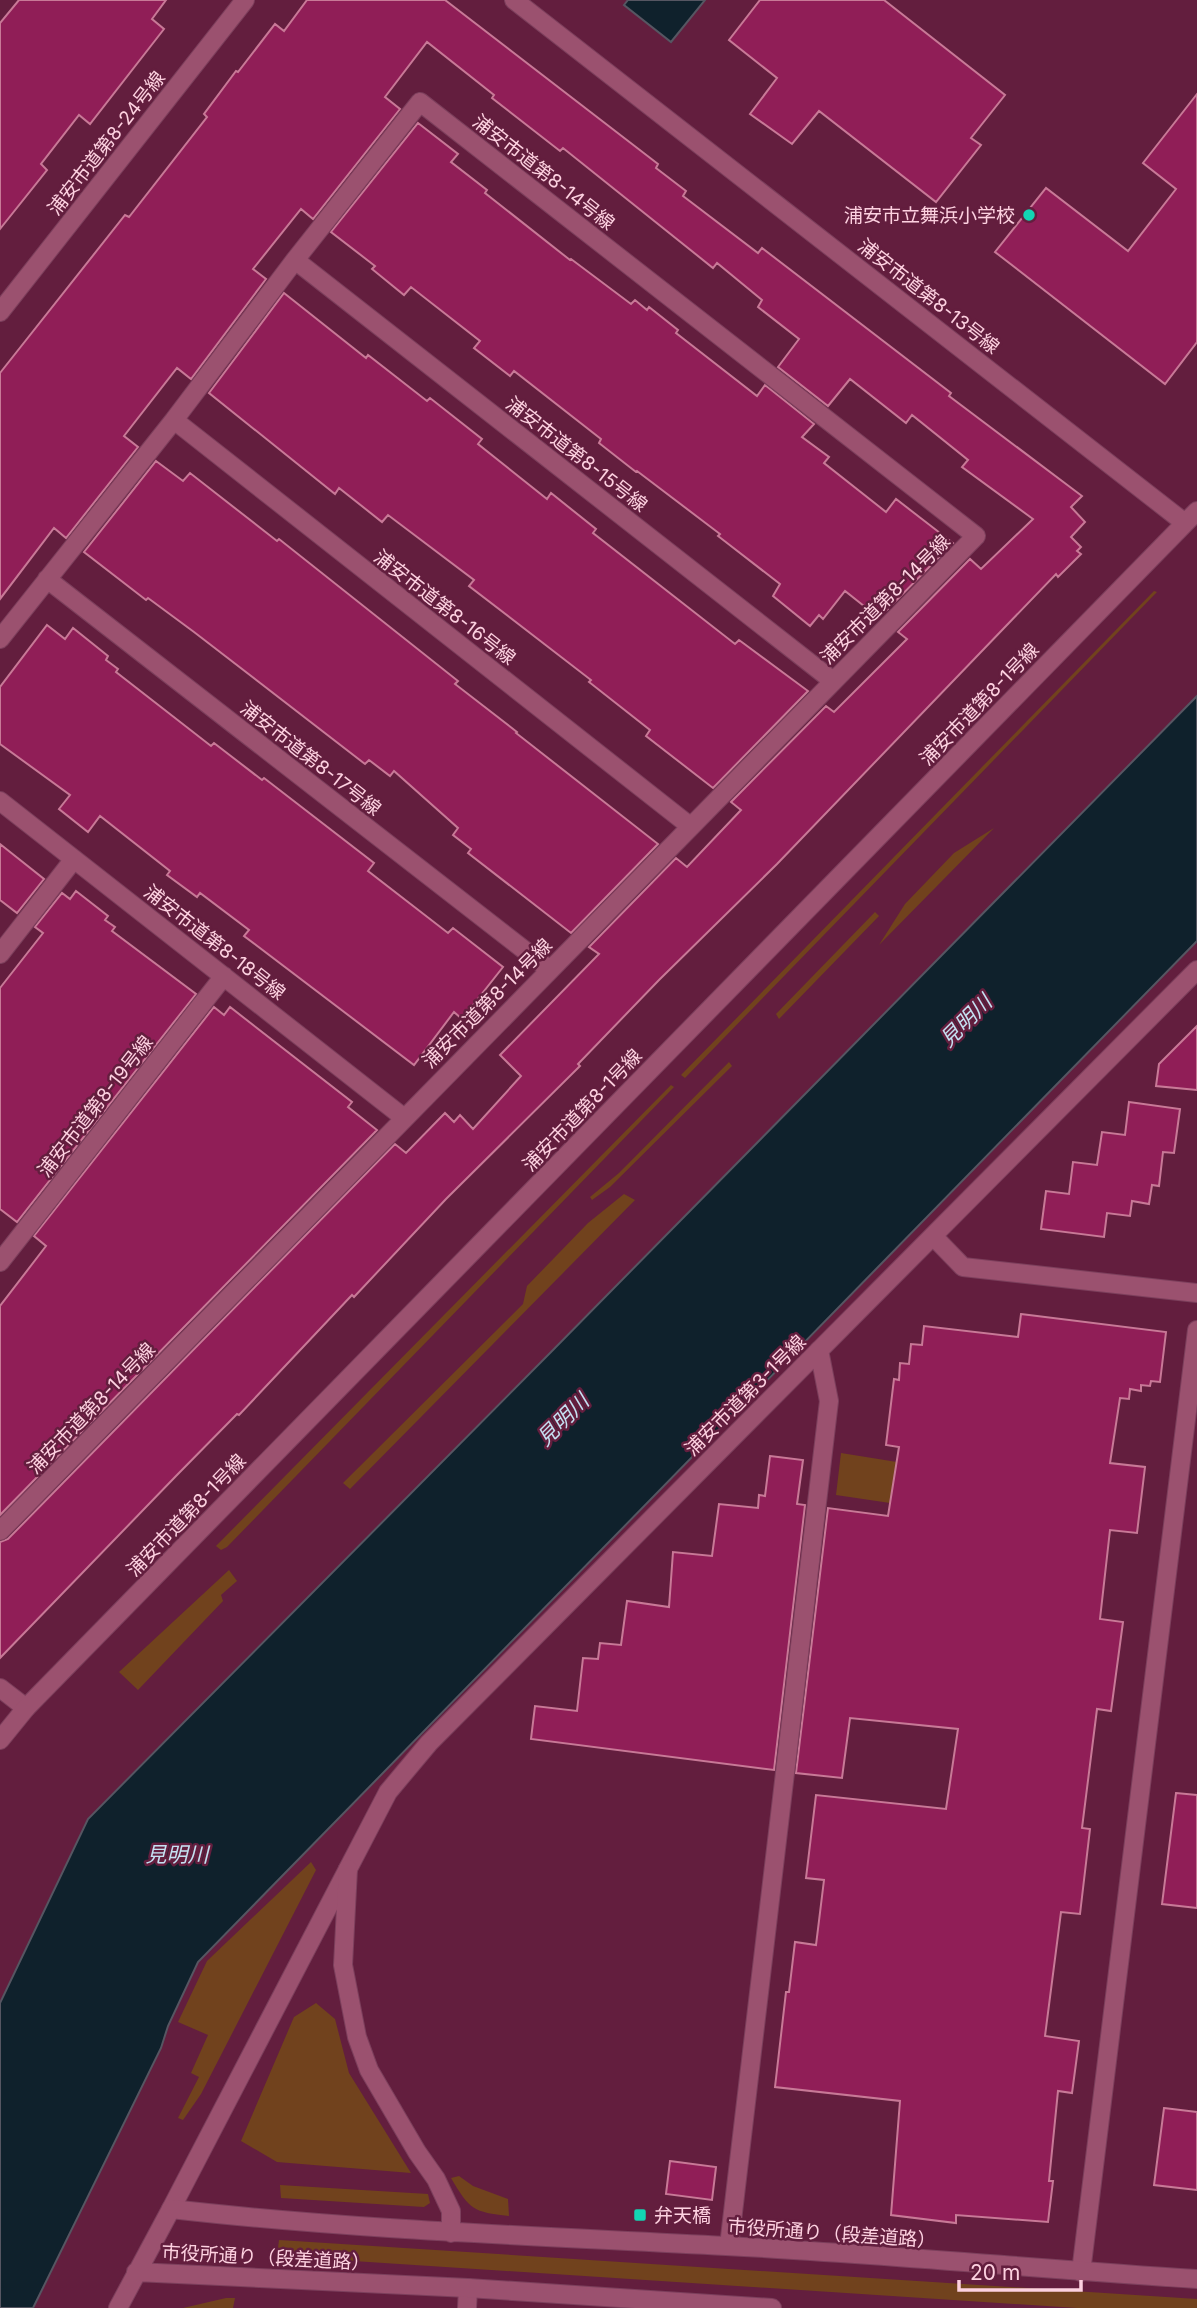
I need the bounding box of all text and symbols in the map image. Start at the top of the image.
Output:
street label: 浦安市道第8-24号線 [43,67,170,220]
street label: 浦安市道第8-14号線 [468,110,619,235]
place label: 浦安市立舞浜小学校 [844,204,1015,227]
marker: 浦安市立舞浜小学校 [1021,207,1037,223]
street label: 浦安市道第8-13号線 [853,234,1004,359]
street label: 浦安市道第8-15号線 [502,392,652,517]
street label: 浦安市道第8-14号線 [816,530,955,669]
street label: 浦安市道第8-16号線 [369,545,520,670]
street label: 浦安市道第8-1号線 [915,638,1044,770]
street label: 浦安市道第8-17号線 [236,696,386,820]
street label: 浦安市道第8-18号線 [139,880,290,1005]
street label: 浦安市道第8-14号線 [418,934,557,1073]
water label: 見明川 [935,988,998,1052]
street label: 浦安市道第8-19号線 [33,1031,158,1182]
street label: 浦安市道第8-1号線 [518,1044,647,1176]
street label: 浦安市道第3-1号線 [680,1330,810,1460]
street label: 浦安市道第8-14号線 [23,1338,160,1479]
water label: 見明川 [532,1387,595,1451]
street label: 浦安市道第8-1号線 [122,1449,251,1581]
water label: 見明川 [146,1842,210,1867]
place label: 弁天橋 [654,2204,711,2227]
marker: 弁天橋 [632,2207,648,2223]
street label: 市役所通り（段差道路） [727,2215,937,2252]
street label: 市役所通り（段差道路） [161,2241,371,2274]
scale bar [959,2248,1082,2292]
text: 20 m [970,2260,1020,2285]

